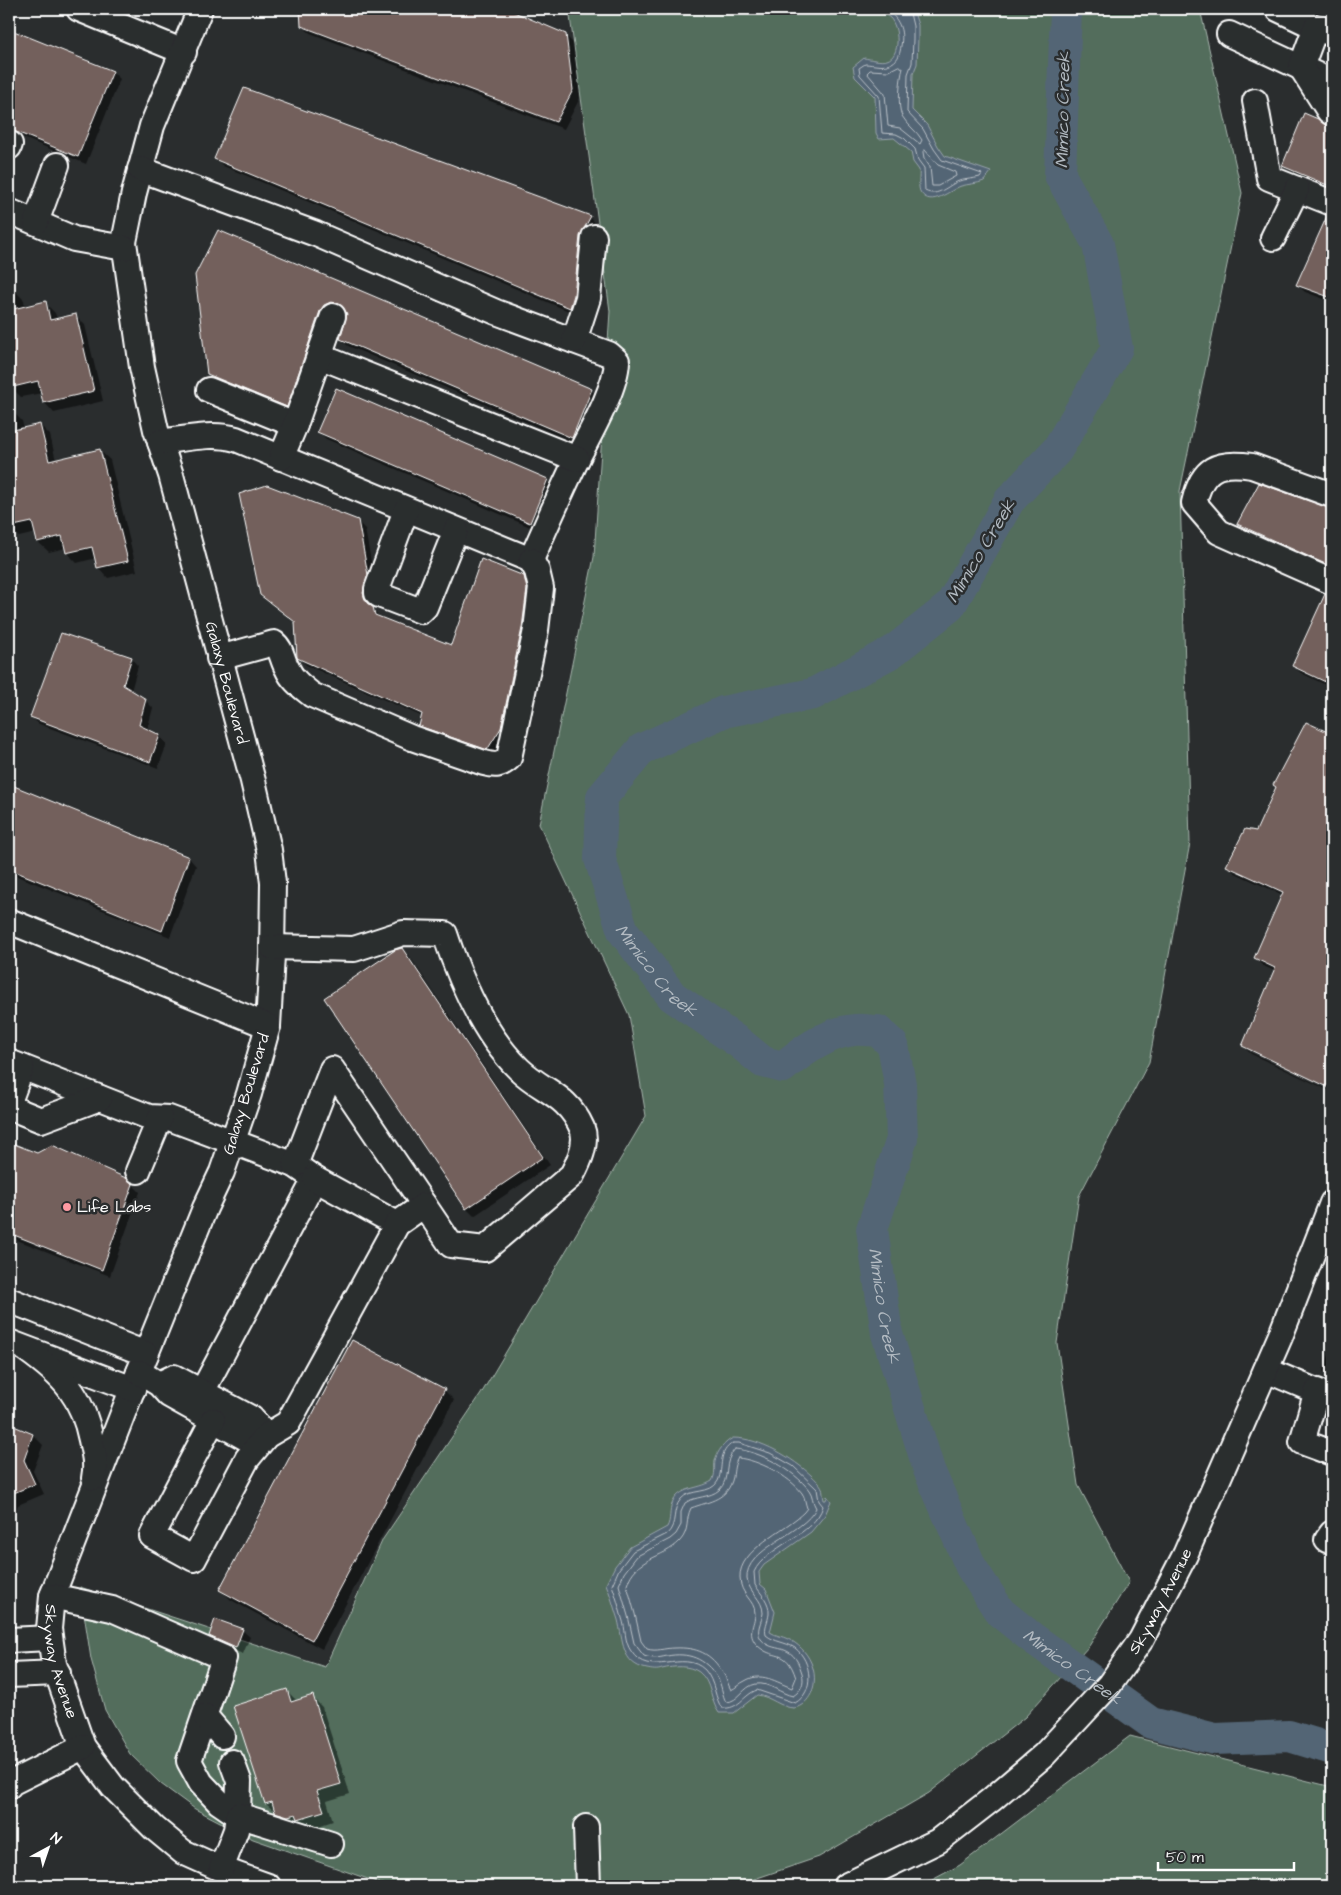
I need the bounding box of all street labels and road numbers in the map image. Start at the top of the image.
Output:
street label: Galaxy Boulevard [200,619,254,746]
street label: Galaxy Boulevard [217,1031,276,1158]
street label: Skyway Avenue [1123,1545,1198,1659]
street label: Skyway Avenue [37,1603,83,1722]

